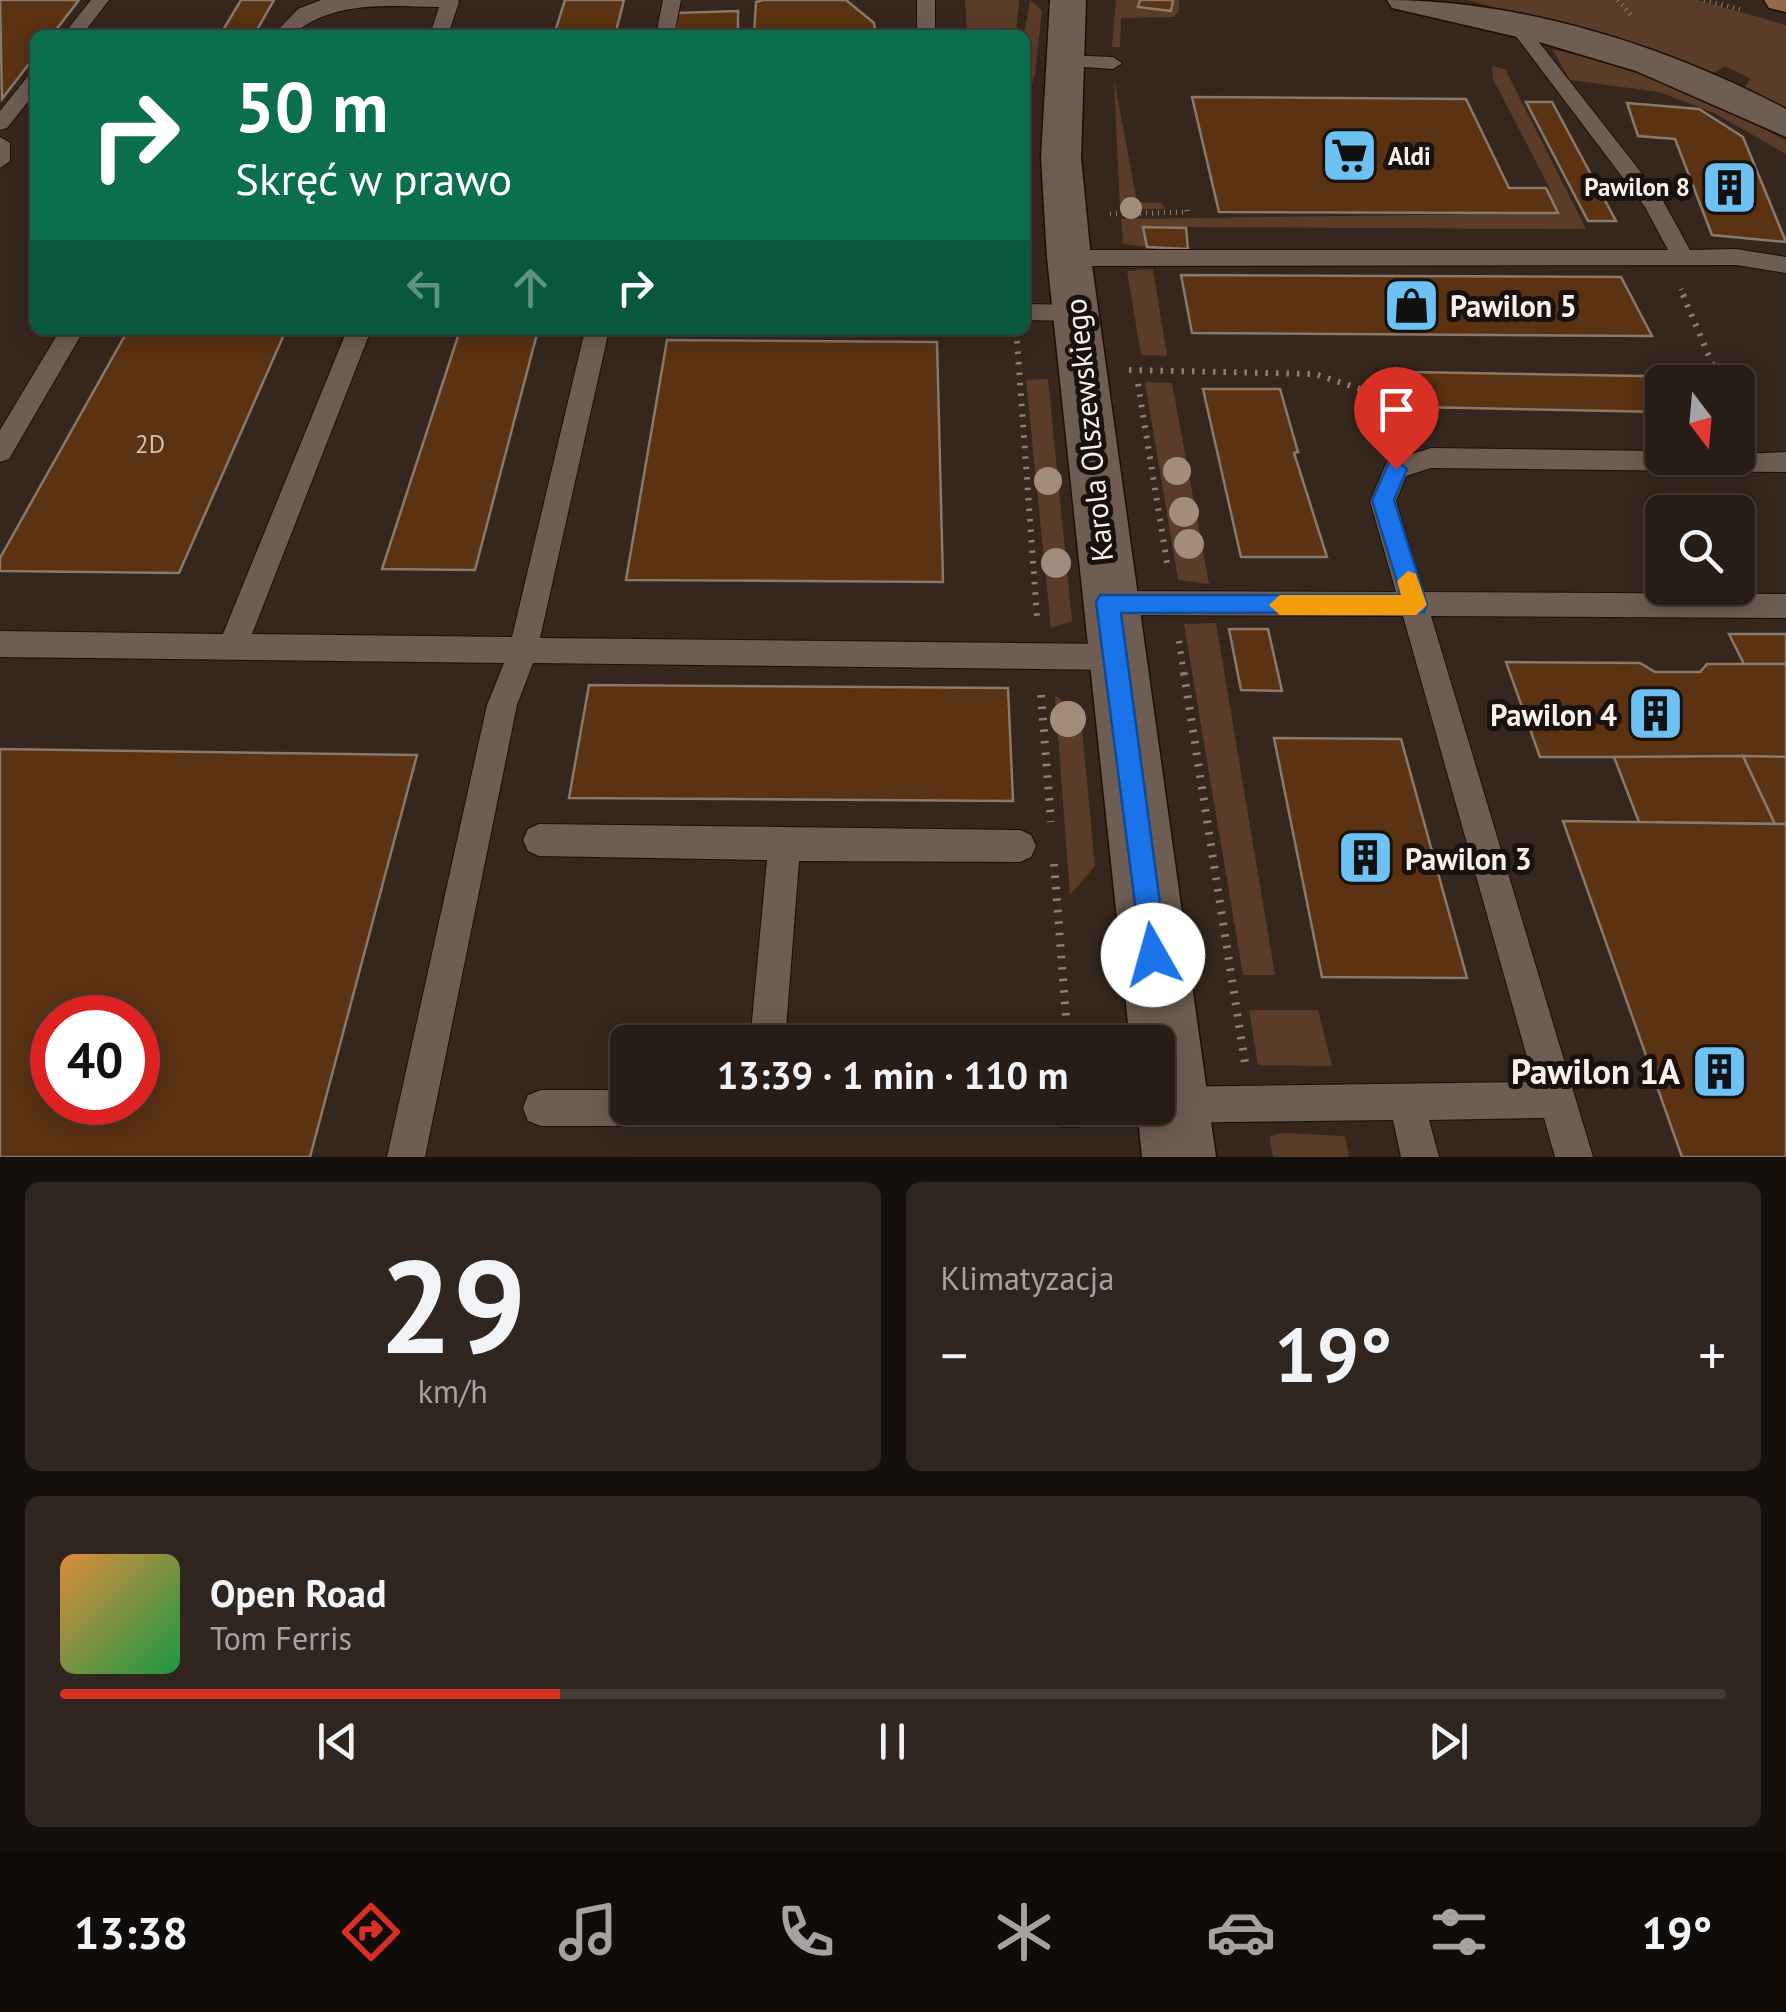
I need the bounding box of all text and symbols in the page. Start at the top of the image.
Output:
text: 50 m [235,61,388,151]
icon: right [70,70,200,200]
supermarket icon: Aldi [1319,126,1379,186]
place label: Aldi [1388,140,1431,172]
text: Skręć w prawo [235,149,512,207]
building icon: Pawilon 8 [1699,157,1759,217]
place label: Pawilon 8 [1584,171,1690,203]
icon: left [398,260,453,315]
icon: ahead [503,260,558,315]
icon: right [608,260,663,315]
shop icon: Pawilon 5 [1381,275,1441,335]
place label: Pawilon 5 [1450,286,1577,325]
street label: Karola Olszewskiego [1055,297,1121,563]
north arrow [1645,365,1755,475]
map controls [1645,365,1755,605]
pin [1354,367,1439,470]
icon: arrive [1369,382,1424,437]
house number: 2D [135,428,165,460]
button: search [1645,495,1755,605]
building icon: Pawilon 4 [1626,684,1686,744]
place label: Pawilon 4 [1490,695,1617,734]
building icon: Pawilon 3 [1336,828,1396,888]
place label: Pawilon 3 [1405,839,1532,878]
position arrow [1101,903,1205,1007]
speed limit sign: 40 [30,995,160,1125]
building icon: Pawilon 1A [1689,1041,1749,1101]
place label: Pawilon 1A [1511,1048,1681,1094]
text: 13:39 · 1 min · 110 m [717,1050,1068,1099]
text: 29 [379,1221,526,1389]
text: Klimatyzacja [941,1257,1114,1299]
text: 19° [1274,1306,1392,1403]
text: − [941,1319,968,1390]
text: + [1698,1319,1726,1390]
text: km/h [418,1370,488,1412]
text: Open Road [210,1568,386,1617]
text: Tom Ferris [210,1617,352,1659]
icon: previous [310,1714,365,1769]
icon: pause [865,1714,920,1769]
icon: next [1421,1714,1476,1769]
icon: directions [336,1897,406,1967]
icon: music [553,1897,623,1967]
icon: phone [771,1897,841,1967]
icon: climate [989,1897,1059,1967]
icon: car [1206,1897,1276,1967]
icon: filters [1424,1897,1494,1967]
text: 13:38 [74,1903,188,1961]
text: 19° [1641,1903,1712,1961]

